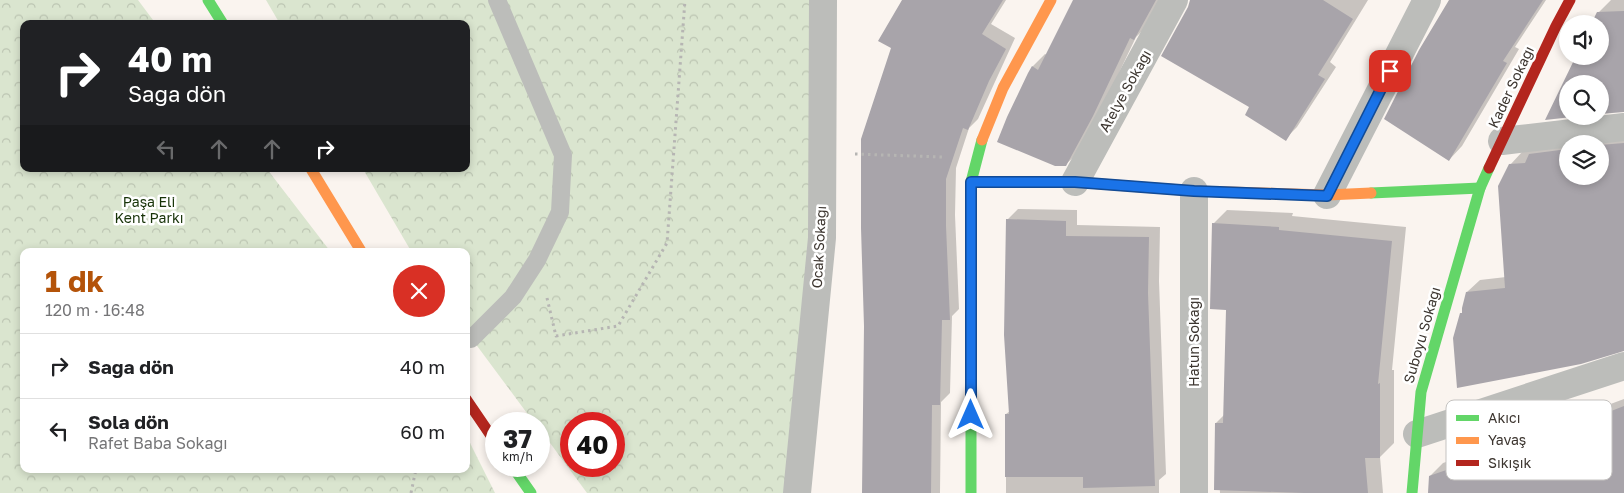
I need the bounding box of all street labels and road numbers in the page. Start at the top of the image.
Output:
street label: Kader Sokağı [1484,43,1537,130]
street label: Atelye Sokağı [1095,47,1154,135]
street label: Ocak Sokağı [808,205,829,289]
street label: Suboyu Sokağı [1400,285,1443,385]
street label: Hatun Sokağı [1185,297,1202,387]

